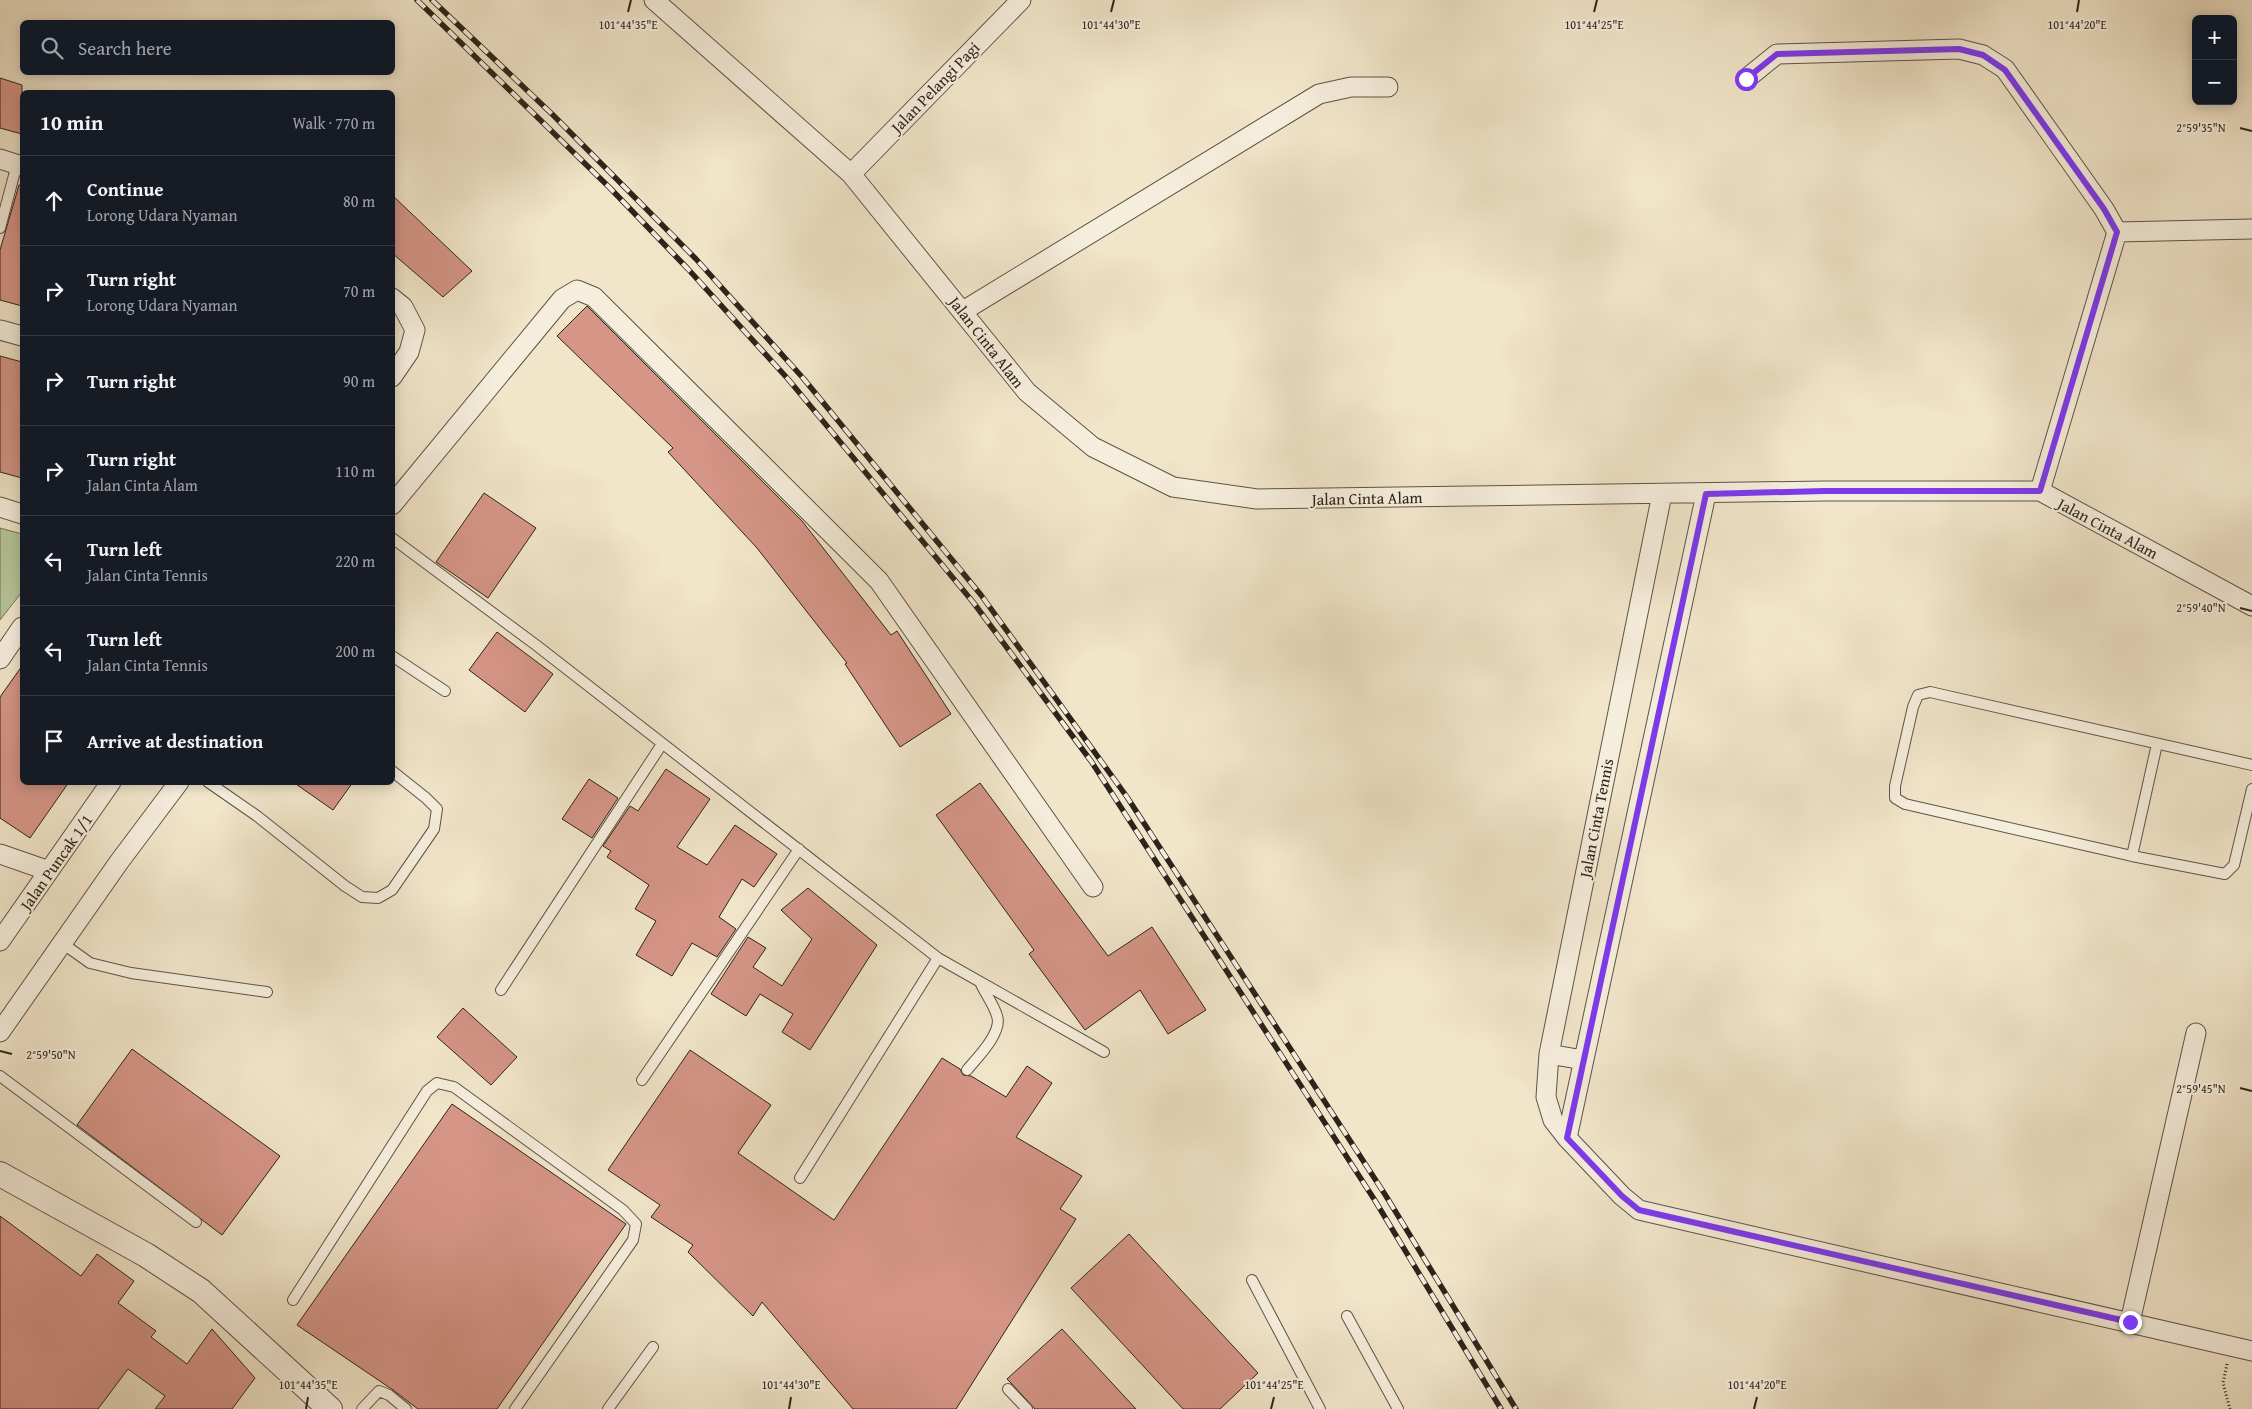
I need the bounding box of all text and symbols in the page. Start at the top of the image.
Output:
map controls [2192,15,2237,105]
button: + [2192,15,2237,60]
text: 101°44'35"E [598,16,658,33]
text: 101°44'30"E [1081,16,1141,33]
text: 101°44'25"E [1564,16,1624,33]
text: 101°44'20"E [2047,16,2107,33]
search box [20,20,395,75]
icon: search [38,34,66,62]
text: Search here [78,34,172,62]
street label: Jalan Pelangi Pagi [884,36,985,140]
button: − [2192,60,2237,105]
route start [1735,68,1758,91]
text: 10 min [40,107,103,138]
text: Walk · 770 m [292,111,375,135]
text: 2°59'35"N [2176,119,2226,136]
text: Continue [87,175,164,203]
icon: ahead [40,187,68,215]
text: 80 m [343,189,375,213]
text: Lorong Udara Nyaman [87,203,237,227]
text: Turn right [87,265,176,293]
icon: right [40,277,68,305]
text: 70 m [343,279,375,303]
street label: Jalan Cinta Alam [942,289,1031,393]
text: Lorong Udara Nyaman [87,293,237,317]
icon: right [40,367,68,395]
text: Turn right [87,367,176,395]
text: 90 m [343,369,375,393]
text: Turn right [87,445,176,473]
icon: right [40,457,68,485]
text: 110 m [335,459,375,483]
text: Jalan Cinta Alam [87,473,198,497]
street label: Jalan Cinta Alam [1309,485,1423,511]
street label: Jalan Cinta Alam [2052,490,2163,565]
text: Turn left [87,535,162,563]
icon: left [40,547,68,575]
text: 220 m [335,549,375,573]
text: Jalan Cinta Tennis [87,563,208,587]
text: 2°59'40"N [2176,599,2226,616]
text: Turn left [87,625,162,653]
icon: left [40,637,68,665]
text: 200 m [335,639,375,663]
text: Jalan Cinta Tennis [87,653,208,677]
icon: arrive [40,727,68,755]
text: Arrive at destination [87,727,263,755]
street label: Jalan Cinta Tennis [1572,756,1619,882]
street label: Jalan Puncak 1/1 [13,809,98,917]
text: 2°59'50"N [26,1046,76,1063]
text: 2°59'45"N [2176,1080,2226,1097]
route end [2119,1311,2142,1334]
text: 101°44'35"E [278,1376,338,1393]
text: 101°44'30"E [761,1376,821,1393]
text: 101°44'25"E [1244,1376,1304,1393]
text: 101°44'20"E [1727,1376,1787,1393]

